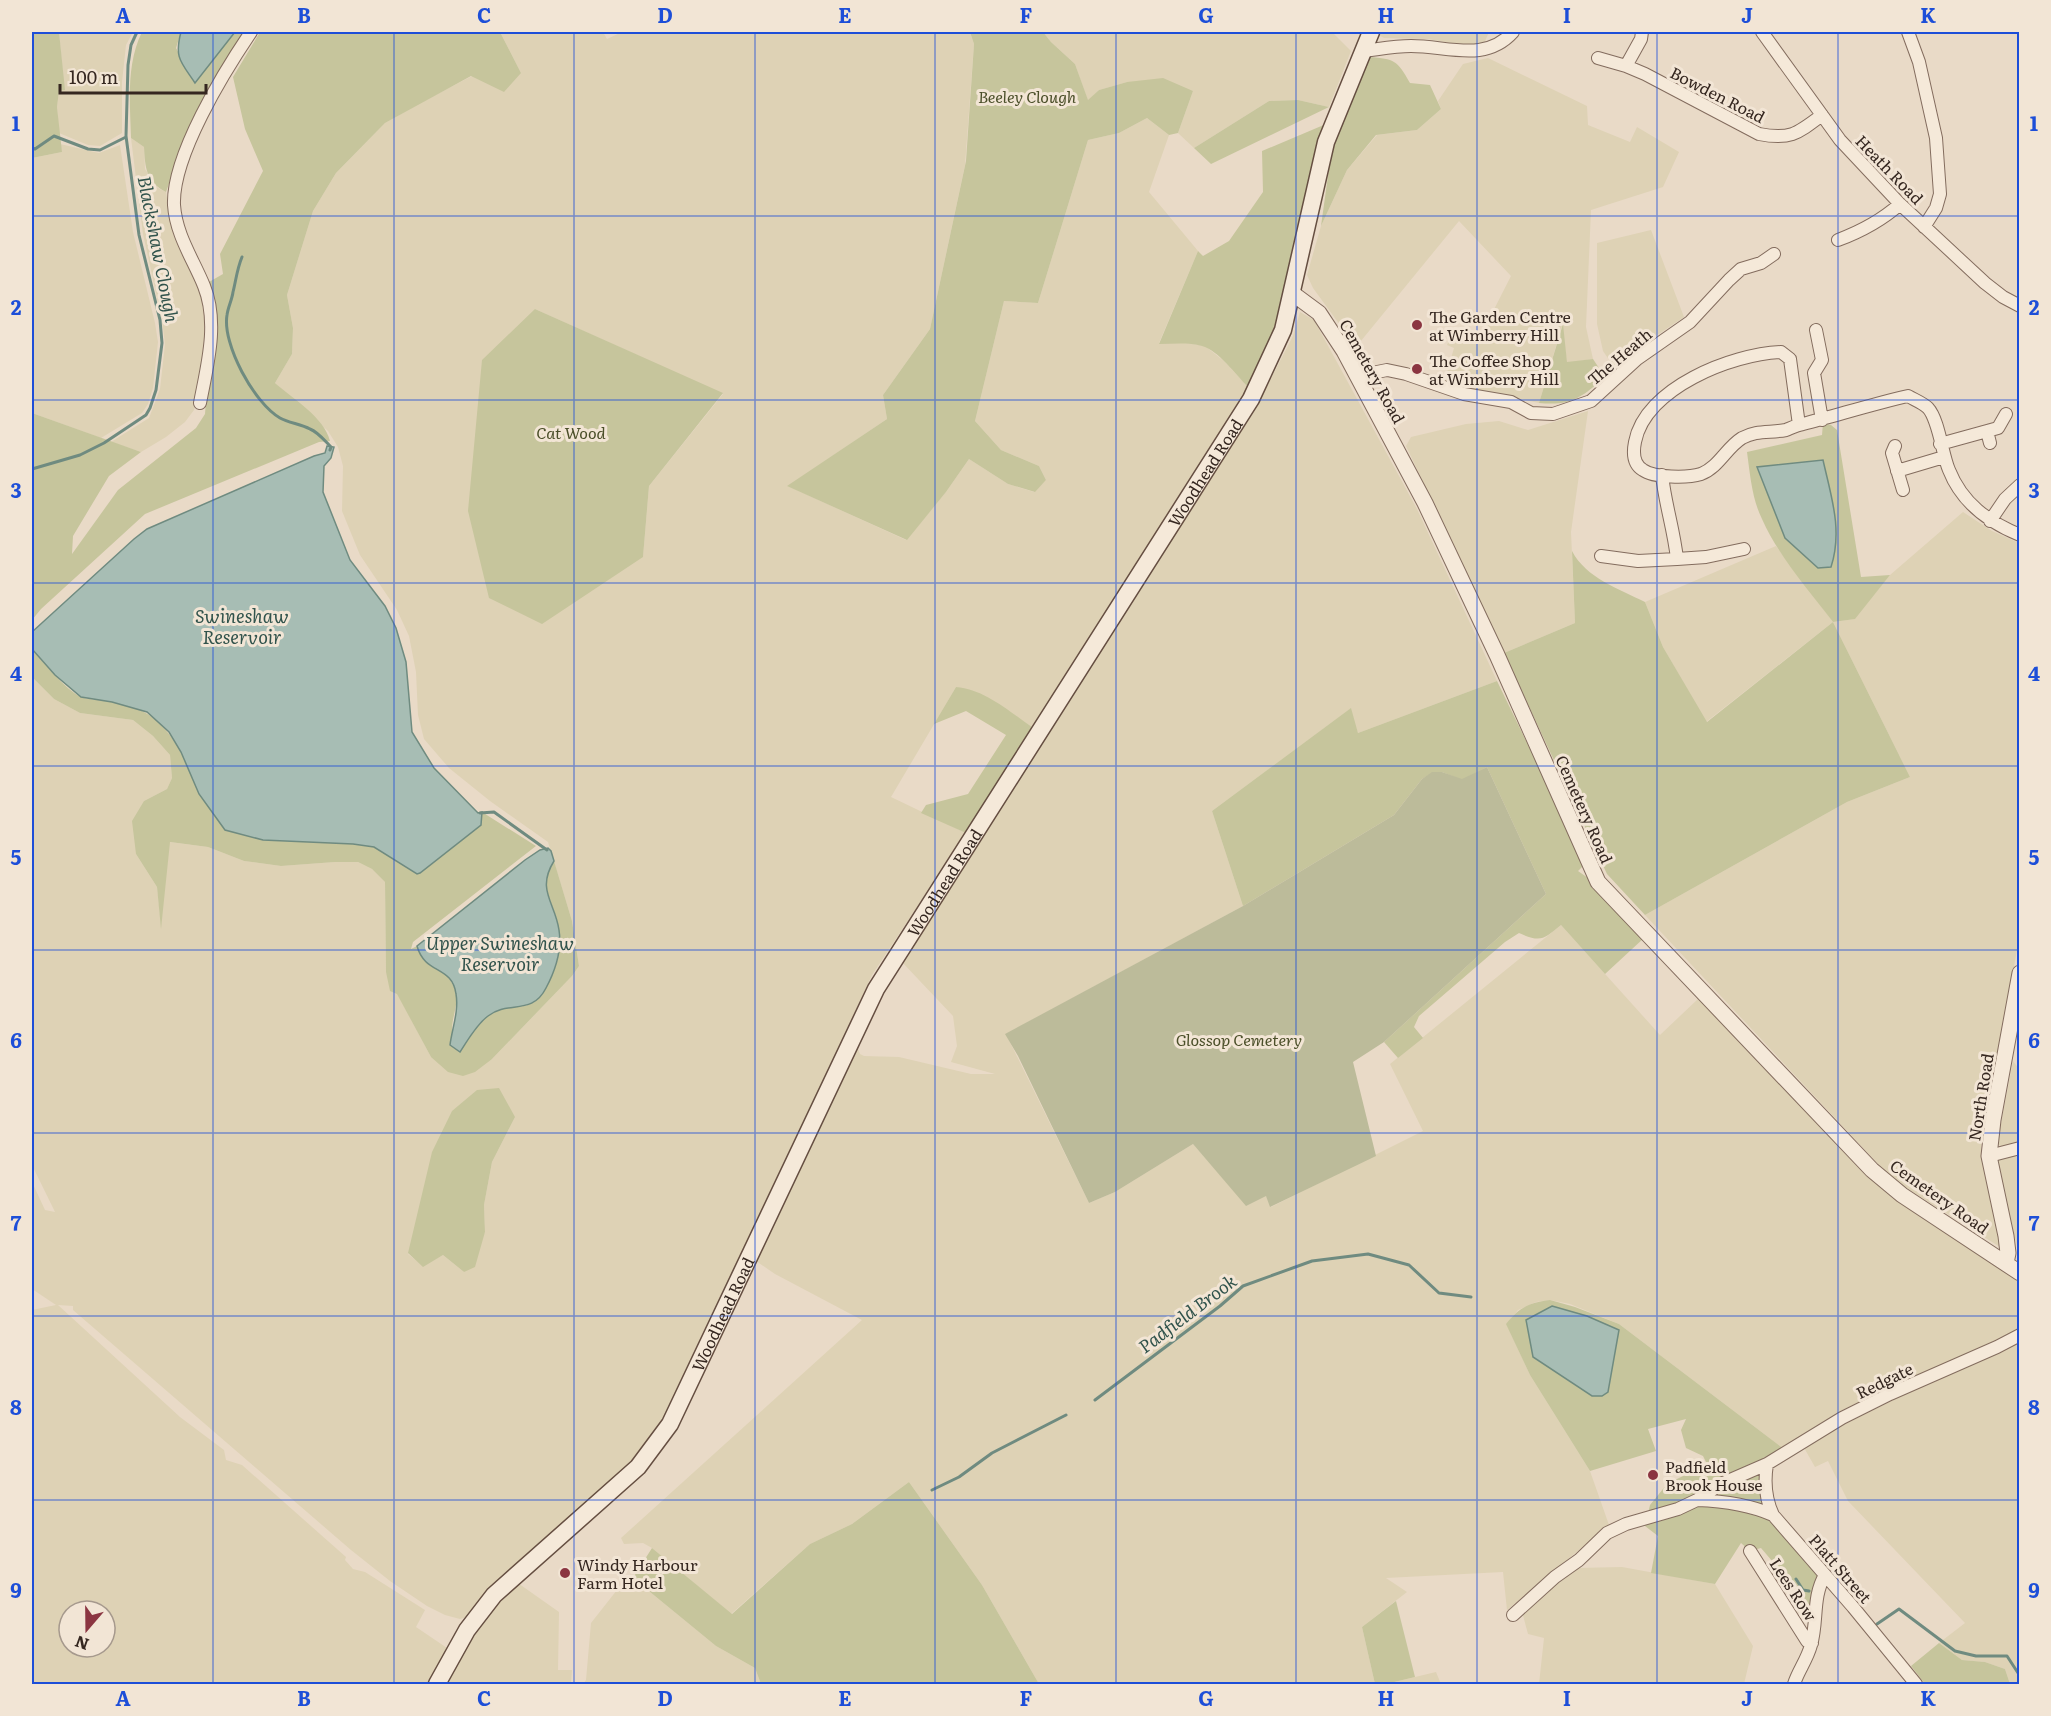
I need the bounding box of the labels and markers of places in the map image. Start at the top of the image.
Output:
place label: The Garden Centre at Wimberry Hill [1429,304,1571,346]
marker: The Garden Centre at Wimberry Hill [1410,318,1424,332]
place label: The Coffee Shop at Wimberry Hill [1429,348,1559,390]
marker: The Coffee Shop at Wimberry Hill [1410,362,1424,376]
place label: Padfield Brook House [1665,1454,1763,1496]
marker: Padfield Brook House [1646,1468,1660,1482]
place label: Windy Harbour Farm Hotel [577,1552,698,1594]
marker: Windy Harbour Farm Hotel [558,1566,572,1580]

